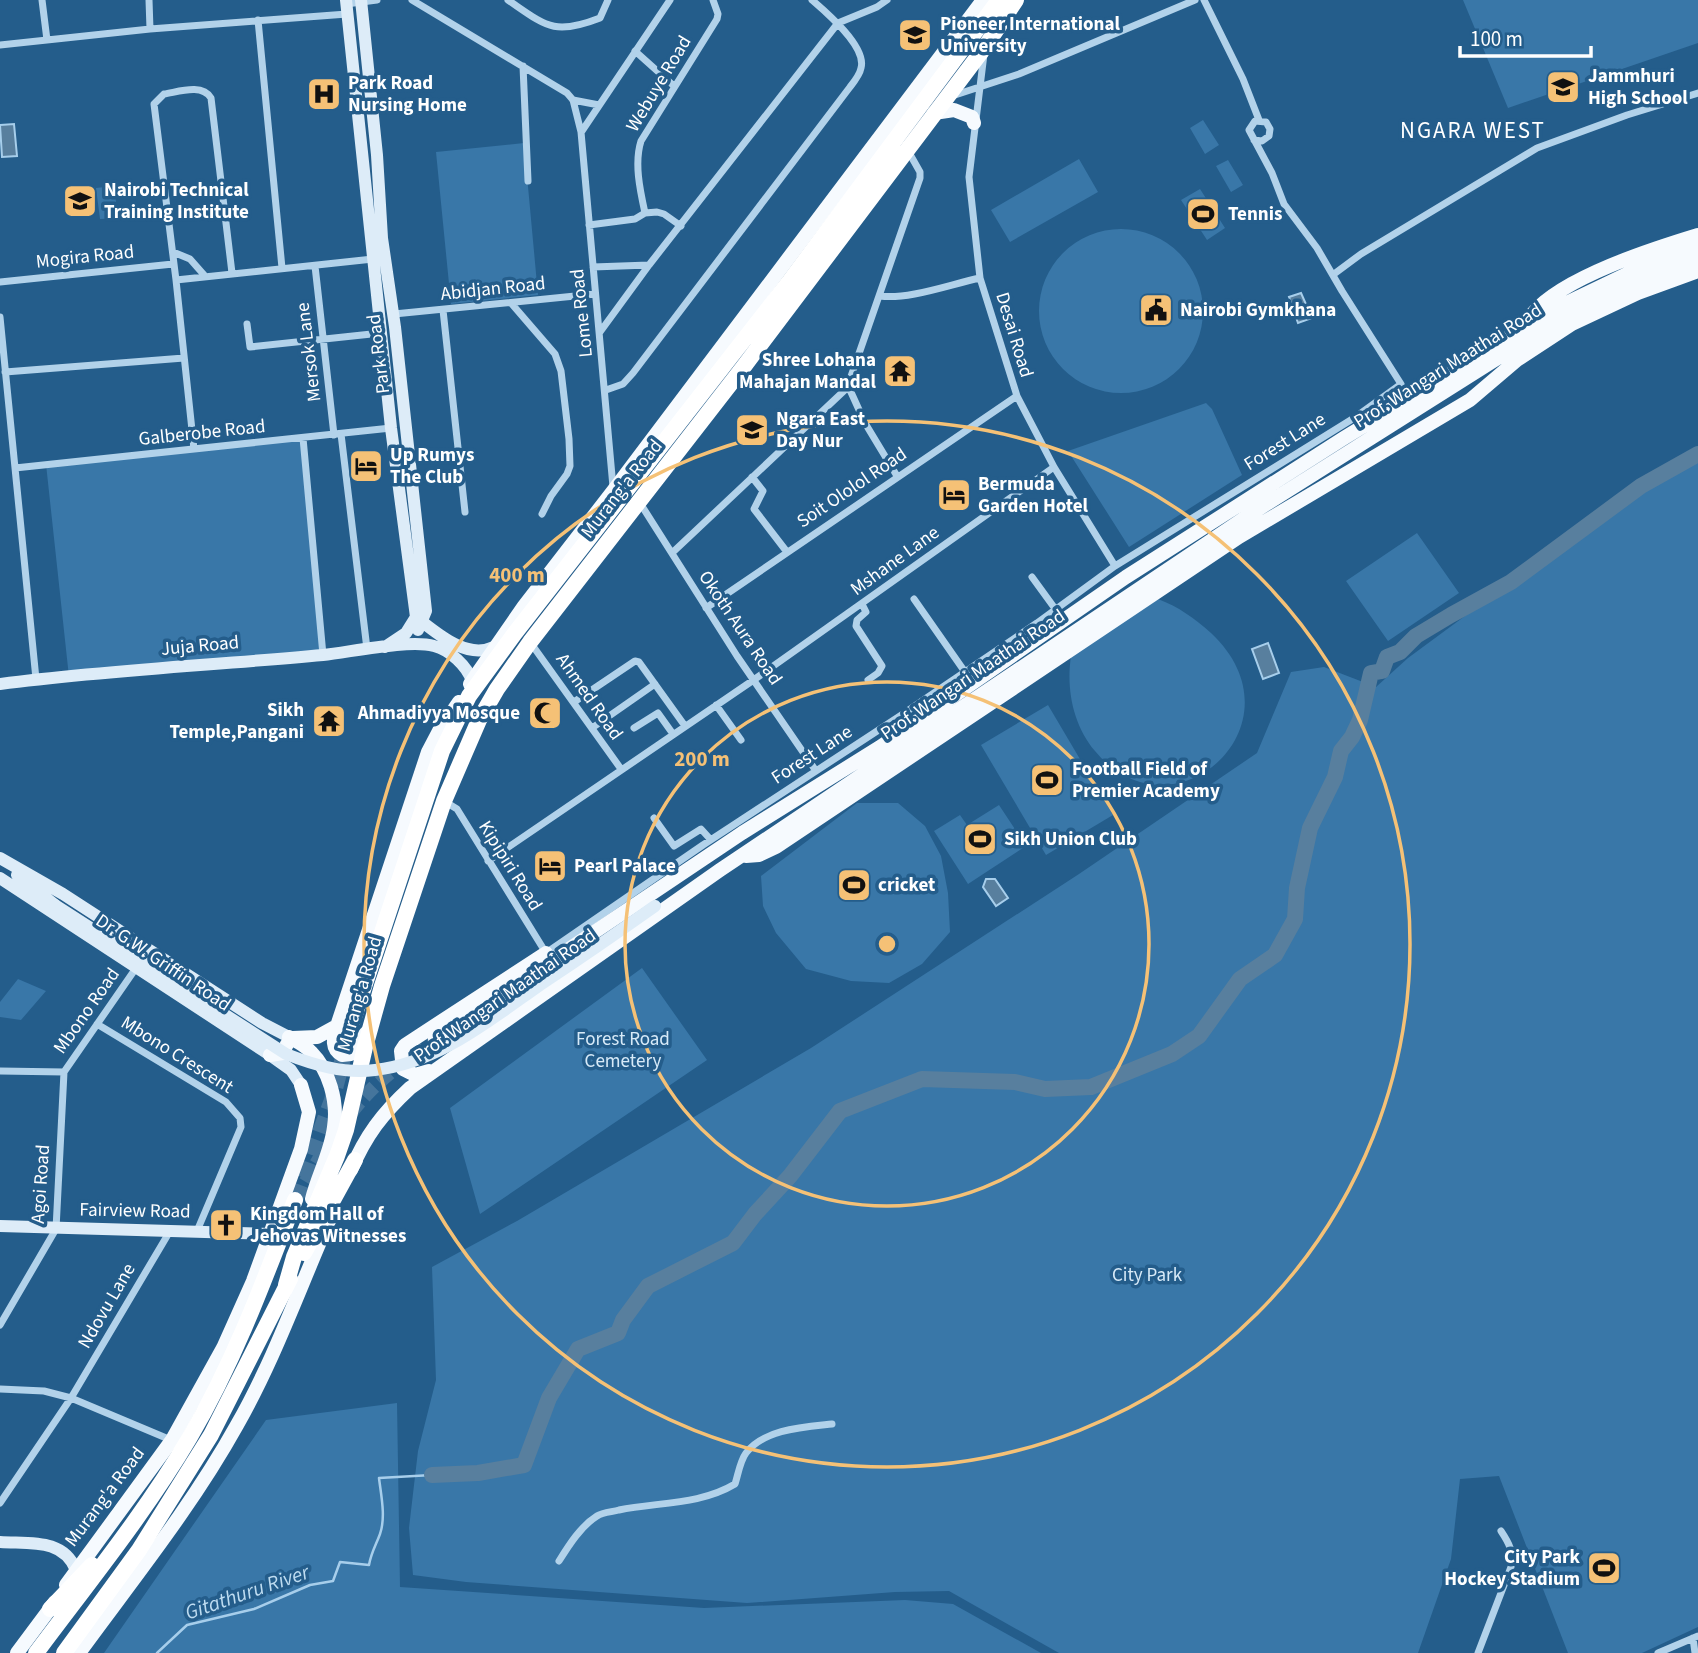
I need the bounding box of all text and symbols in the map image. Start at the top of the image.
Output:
place label: Pioneer International University [940,11,1120,60]
scale bar [1460,14,1591,58]
school or university icon: Pioneer International University [896,16,934,54]
text: 100 m [1470,24,1523,54]
street label: Webuye Road [620,31,698,137]
place label: Jammhuri High School [1588,63,1688,112]
school or university icon: Jammhuri High School [1544,68,1582,106]
place label: Park Road Nursing Home [348,70,467,119]
hospital icon: Park Road Nursing Home [305,75,343,113]
district label: NGARA WEST [1400,114,1546,147]
place label: Nairobi Technical Training Institute [104,177,249,226]
school or university icon: Nairobi Technical Training Institute [61,182,99,220]
sports icon: Tennis [1184,195,1222,233]
place label: Tennis [1228,201,1282,228]
street label: Mogira Road [35,238,135,276]
street label: Lome Road [564,267,600,359]
street label: Abidjan Road [439,270,547,308]
street label: Desai Road [988,289,1040,381]
public building icon: Nairobi Gymkhana [1137,291,1175,329]
place label: Nairobi Gymkhana [1180,297,1336,324]
street label: Prof. Wangari Maathai Road [1349,297,1547,435]
street label: Mersok Lane [290,301,328,403]
street label: Park Road [361,313,397,395]
place label: Shree Lohana Mahajan Mandal [739,347,877,396]
temple icon: Shree Lohana Mahajan Mandal [881,352,919,390]
place label: Ngara East Day Nur [776,406,865,455]
street label: Forest Lane [1239,406,1331,478]
school or university icon: Ngara East Day Nur [733,411,771,449]
street label: Galberobe Road [137,413,267,453]
street label: Murang'a Road [575,434,669,544]
street label: Soit Ololol Road [792,441,912,535]
place label: Up Rumys The Club [390,442,474,491]
hotel icon: Up Rumys The Club [347,447,385,485]
place label: Bermuda Garden Hotel [978,471,1089,520]
hotel icon: Bermuda Garden Hotel [935,476,973,514]
street label: Mshane Lane [845,520,945,602]
text: 400 m [489,560,545,590]
street label: Okoth Aura Road [692,565,788,691]
street label: Prof. Wangari Maathai Road [875,603,1071,747]
street label: Juja Road [160,629,240,663]
street label: Ahmed Road [549,648,629,746]
mosque icon: Ahmadiyya Mosque [526,694,564,732]
place label: Sikh Temple,Pangani [169,697,304,746]
place label: Ahmadiyya Mosque [357,700,520,727]
temple icon: Sikh Temple,Pangani [310,702,348,740]
street label: Forest Lane [766,719,858,791]
text: 200 m [674,744,730,774]
place label: Football Field of Premier Academy [1072,756,1220,805]
sports icon: Football Field of Premier Academy [1028,761,1066,799]
street label: Kipipiri Road [472,816,548,916]
sports icon: Sikh Union Club [961,820,999,858]
place label: Sikh Union Club [1004,826,1137,853]
hotel icon: Pearl Palace [531,847,569,885]
place label: Pearl Palace [574,853,676,880]
sports icon: cricket [835,866,873,904]
place label: cricket [878,872,935,899]
street label: Dr. G.W. Griffin Road [90,908,236,1018]
street label: Prof. Wangari Maathai Road [408,923,602,1069]
centre of rings [875,932,899,956]
street label: Murang'a Road [331,933,389,1055]
street label: Mbono Road [47,962,127,1060]
street label: Mbono Crescent [115,1010,239,1101]
park label: Forest Road Cemetery [576,1026,670,1075]
street label: Agoi Road [25,1144,57,1224]
street label: Fairview Road [79,1197,191,1225]
place label: Kingdom Hall of Jehovas Witnesses [250,1201,406,1250]
church icon: Kingdom Hall of Jehovas Witnesses [207,1206,245,1244]
street label: Ndovu Lane [72,1258,142,1354]
park label: City Park [1112,1262,1183,1289]
street label: Murang'a Road [58,1441,152,1553]
place label: City Park Hockey Stadium [1444,1544,1581,1593]
sports icon: City Park Hockey Stadium [1585,1549,1623,1587]
water label: Gitathuru River [181,1556,314,1627]

